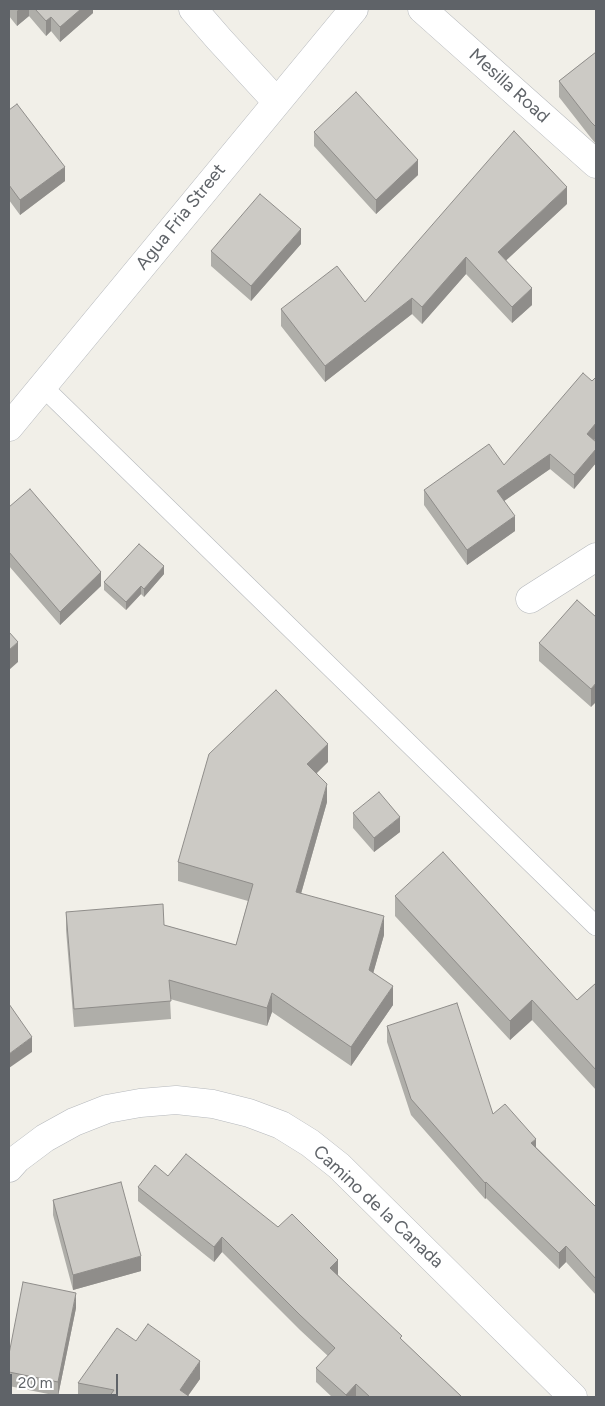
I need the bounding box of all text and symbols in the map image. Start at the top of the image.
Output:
street label: Mesilla Road [464,44,554,128]
street label: Agua Fria Street [132,160,230,274]
street label: Camino de la Canada [308,1141,448,1273]
scale bar [12,1364,120,1396]
text: 20 m [18,1374,52,1392]

